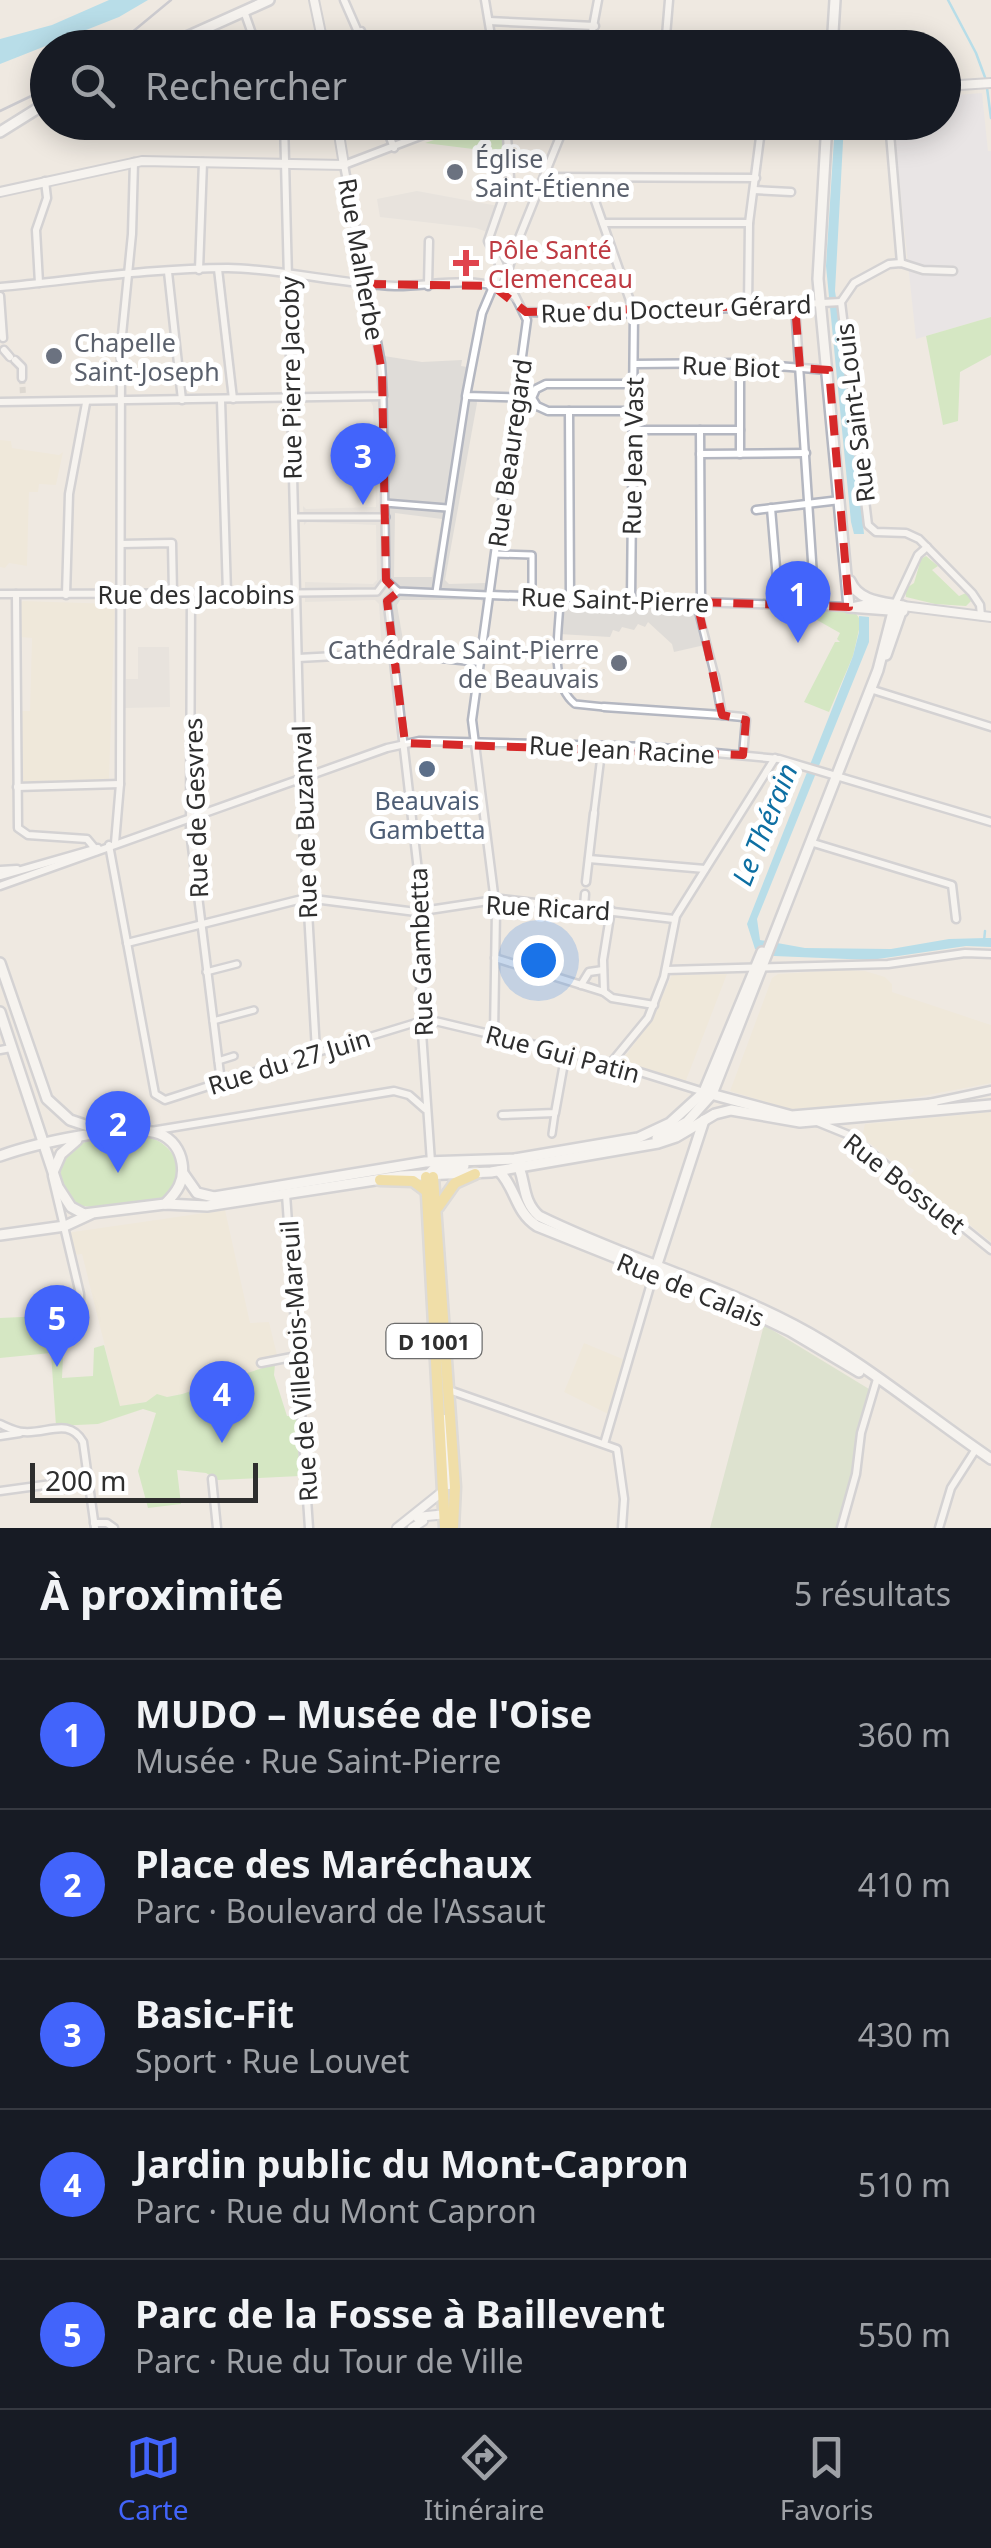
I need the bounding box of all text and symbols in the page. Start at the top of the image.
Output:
search box [30,30,961,140]
icon: search [65,58,120,113]
text: Rechercher [145,59,347,111]
place label: Église Saint-Étienne [475,141,630,204]
marker: Église Saint-Étienne [444,161,466,183]
street label: Rue Malherbe [331,175,393,343]
place label: Pôle Santé Clemenceau [488,232,633,295]
marker: Pôle Santé Clemenceau [453,250,479,276]
street label: Rue Pierre Jacoby [271,276,309,480]
street label: Rue du Docteur Gérard [540,286,812,330]
street label: Rue Saint-Louis [826,321,882,505]
place label: Chapelle Saint-Joseph [74,325,220,388]
marker: Chapelle Saint-Joseph [43,345,65,367]
street label: Rue Biot [681,347,781,385]
street label: Rue Beauregard [479,357,539,549]
street label: Rue Jean Vast [614,377,650,535]
pin: 3 [330,422,396,505]
pin: 1 [766,560,830,643]
street label: Rue des Jacobins [98,577,294,611]
street label: Rue Saint-Pierre [520,579,710,619]
place label: Cathédrale Saint-Pierre de Beauvais [328,632,599,695]
marker: Cathédrale Saint-Pierre de Beauvais [608,652,630,674]
street label: Rue de Gesvres [175,717,215,899]
street label: Rue de Buzanval [284,725,324,919]
street label: Rue Jean Racine [528,727,716,771]
water label: Le Thérain [722,757,806,891]
marker: Beauvais Gambetta [416,758,438,780]
place label: Beauvais Gambetta [368,783,486,846]
street label: Rue Gambetta [400,867,440,1037]
street label: Rue Ricard [485,887,611,927]
your location [513,935,564,986]
street label: Rue Gui Patin [482,1016,644,1090]
street label: Rue du 27 Juin [204,1020,374,1102]
pin: 2 [86,1090,150,1173]
street label: Rue Bossuet [837,1125,973,1241]
street label: Rue de Villebois-Mareuil [271,1219,325,1503]
street label: Rue de Calais [612,1244,770,1334]
pin: 5 [24,1284,90,1367]
road number: D 1001 [386,1324,482,1358]
pin: 4 [190,1360,254,1443]
scale bar [30,1458,258,1502]
text: 200 m [45,1461,127,1499]
text: À proximité [40,1565,284,1622]
text: 5 résultats [794,1572,951,1615]
text: MUDO – Musée de l'Oise [135,1687,592,1739]
text: 1 [63,1713,82,1756]
text: 360 m [858,1713,951,1756]
text: Musée · Rue Saint-Pierre [135,1739,501,1782]
text: Place des Maréchaux [135,1837,532,1889]
text: 2 [63,1863,82,1906]
text: 410 m [858,1863,951,1906]
text: Parc · Boulevard de l'Assaut [135,1889,546,1932]
text: Basic-Fit [135,1987,294,2039]
text: 3 [63,2013,82,2056]
text: 430 m [858,2013,951,2056]
text: Sport · Rue Louvet [135,2039,409,2082]
text: Jardin public du Mont-Capron [135,2137,689,2189]
text: 4 [63,2163,82,2206]
text: 510 m [858,2163,951,2206]
text: Parc · Rue du Mont Capron [135,2189,537,2232]
text: Parc de la Fosse à Baillevent [135,2287,665,2339]
text: 5 [63,2313,82,2356]
text: 550 m [858,2313,951,2356]
text: Parc · Rue du Tour de Ville [135,2339,524,2382]
tab: Carte [118,2430,189,2528]
tab: Itinéraire [424,2430,544,2528]
tab: Favoris [780,2430,873,2528]

